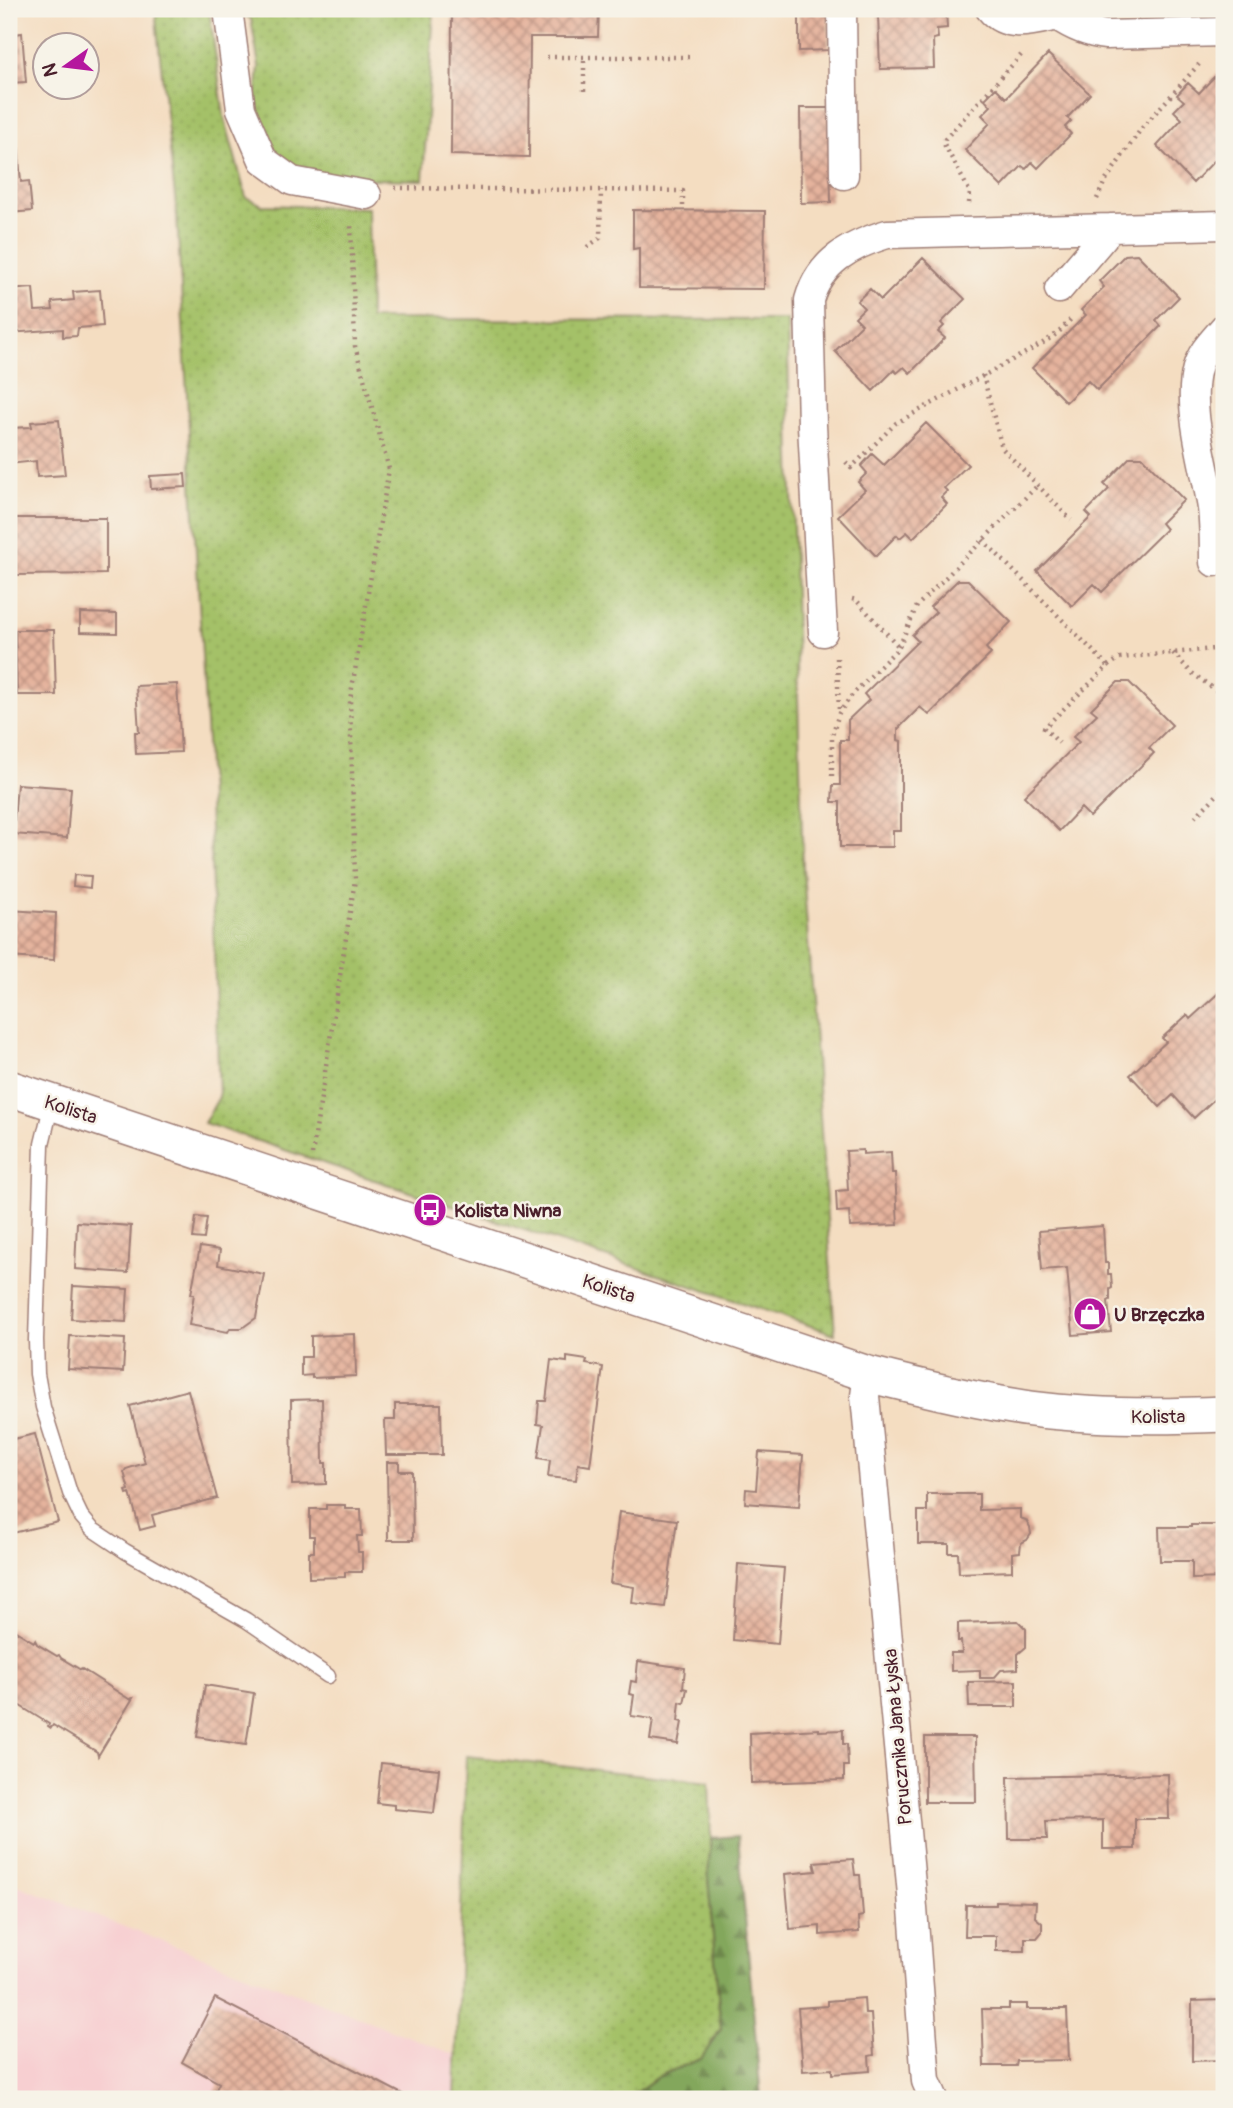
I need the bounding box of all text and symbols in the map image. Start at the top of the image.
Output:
north arrow [32,32,102,102]
text: N [37,61,64,79]
street label: Kolista [41,1090,100,1130]
bus stop icon: Kolista Niwna [411,1191,449,1229]
place label: Kolista Niwna [454,1199,561,1223]
street label: Kolista [579,1269,638,1309]
shop icon: U Brzęczka [1071,1295,1109,1333]
place label: U Brzęczka [1114,1303,1205,1327]
street label: Kolista [1131,1405,1185,1429]
street label: Porucznika Jana Łyska [878,1648,918,1826]

